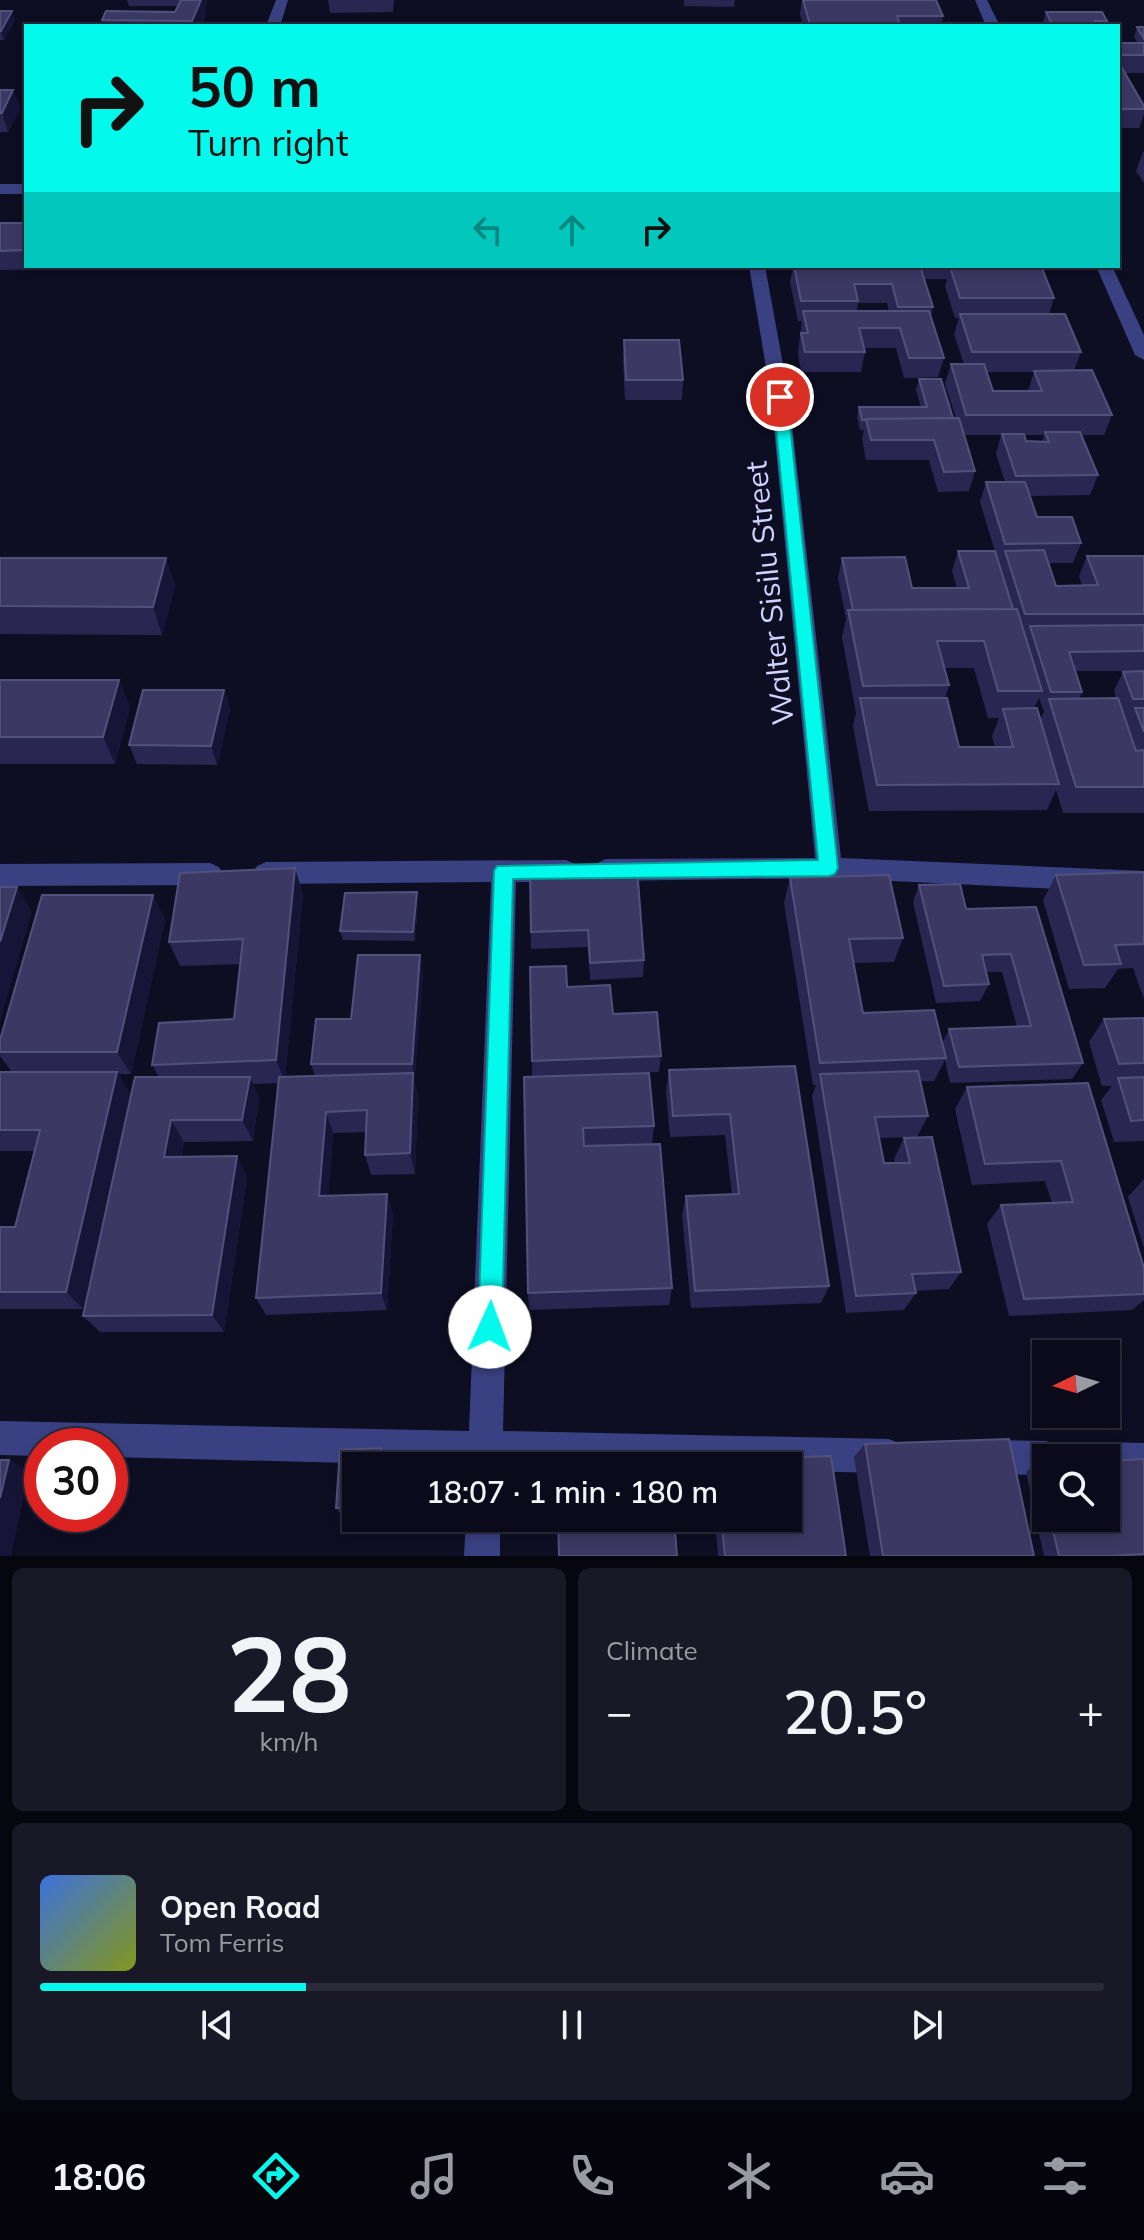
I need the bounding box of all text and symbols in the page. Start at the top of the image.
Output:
text: 50 m [188,51,321,121]
icon: right [56,56,160,160]
text: Turn right [188,120,349,165]
icon: left [466,208,510,252]
icon: ahead [550,208,594,252]
icon: right [634,208,678,252]
pin [746,363,814,431]
icon: arrive [758,375,802,419]
street label: Walter Sisilu Street [736,459,802,727]
position arrow [448,1285,532,1369]
north arrow [1032,1340,1120,1428]
map controls [1032,1340,1120,1532]
speed limit sign: 30 [24,1428,128,1532]
button: search [1032,1444,1120,1532]
text: 18:07 · 1 min · 180 m [426,1473,718,1511]
text: 28 [227,1607,351,1738]
text: Climate [606,1634,698,1667]
text: 20.5° [783,1674,927,1749]
text: − [606,1684,632,1739]
text: + [1078,1684,1104,1739]
text: km/h [260,1725,318,1758]
text: Open Road [160,1888,321,1926]
text: Tom Ferris [160,1926,284,1959]
icon: previous [195,2003,239,2047]
icon: pause [550,2003,594,2047]
icon: next [905,2003,949,2047]
icon: directions [248,2148,304,2204]
icon: music [406,2148,462,2204]
icon: phone [564,2148,620,2204]
icon: climate [721,2148,777,2204]
icon: car [879,2148,935,2204]
icon: filters [1037,2148,1093,2204]
text: 18:06 [51,2154,146,2199]

